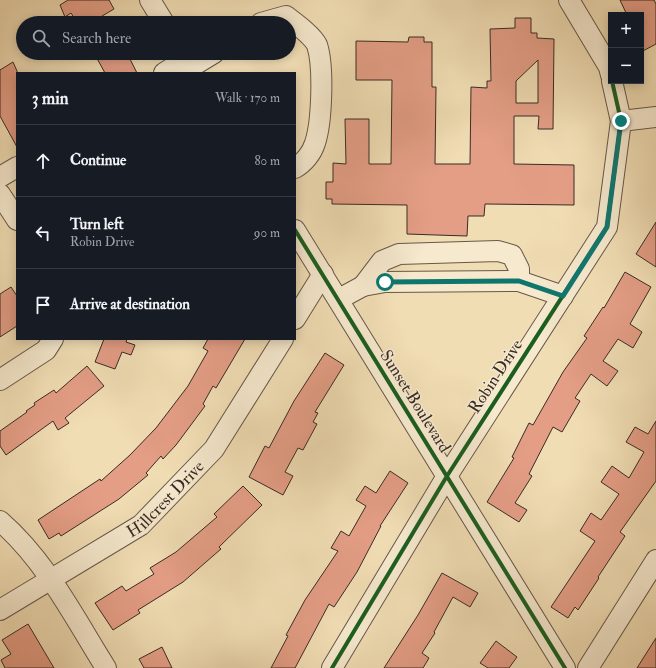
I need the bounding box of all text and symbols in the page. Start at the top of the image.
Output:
map controls [608,12,644,84]
button: + [608,12,644,48]
search box [16,16,296,60]
icon: search [30,27,52,49]
text: Search here [62,29,131,48]
button: − [608,48,644,84]
text: 3 min [32,88,69,109]
text: Walk · 170 m [215,90,280,106]
route end [612,112,630,130]
icon: ahead [32,150,54,172]
text: Continue [70,151,126,170]
text: 80 m [254,153,280,169]
text: Turn left [70,215,124,234]
icon: left [32,222,54,244]
text: 90 m [254,225,280,241]
text: Robin Drive [70,234,134,250]
route start [376,273,394,291]
icon: arrive [32,294,54,316]
text: Arrive at destination [70,295,190,314]
street label: Robin Drive [464,335,527,417]
street label: Sunset Boulevard [376,346,456,457]
street label: Hillcrest Drive [123,456,209,542]

